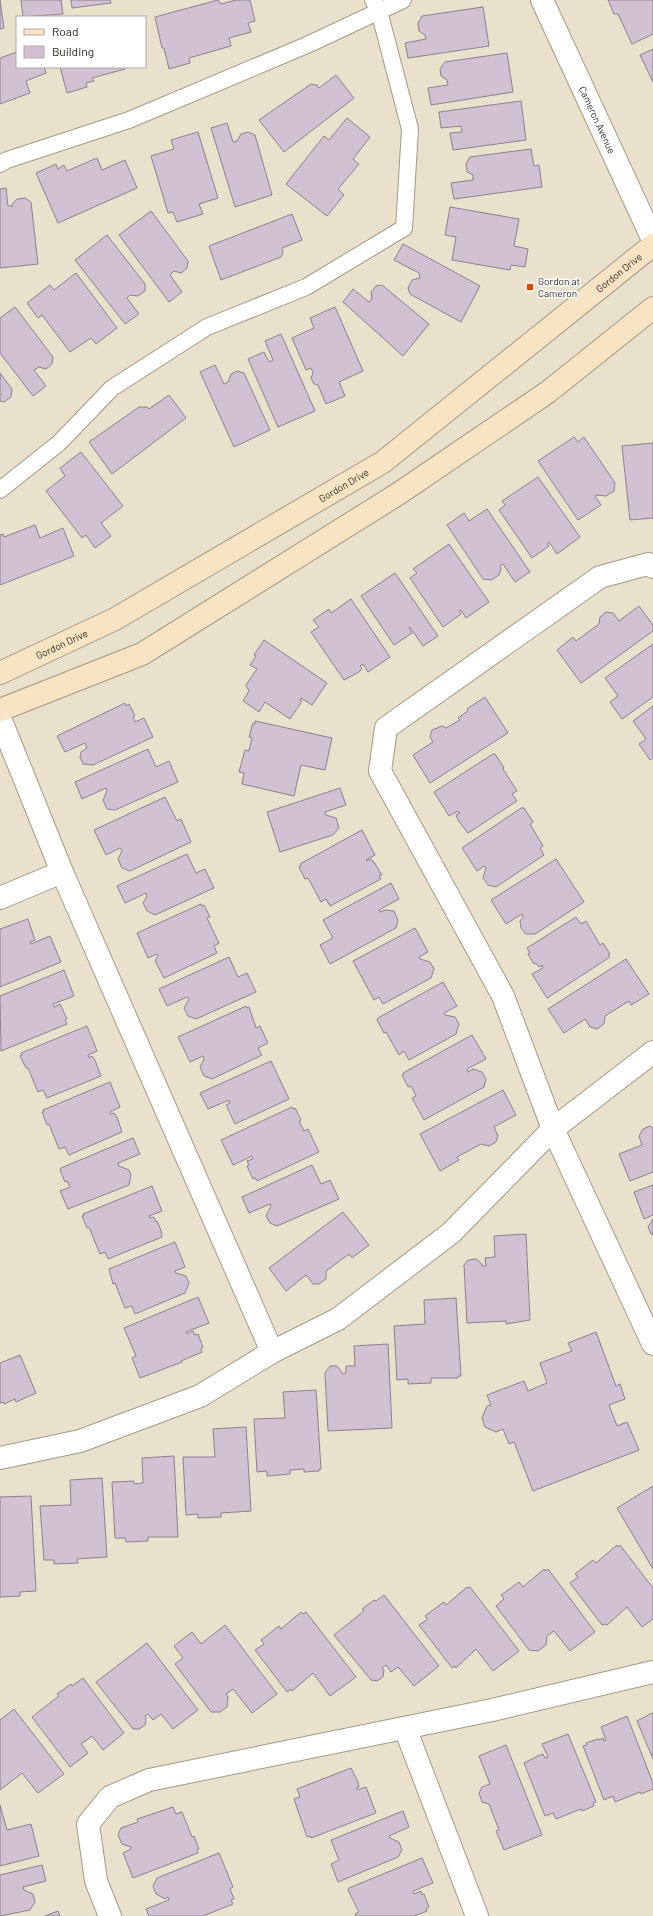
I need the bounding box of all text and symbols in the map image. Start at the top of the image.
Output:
legend [16,16,146,68]
text: Road [52,24,79,38]
text: Building [52,44,94,58]
street label: Cameron Avenue [577,84,618,155]
street label: Gordon Drive [593,250,644,295]
place label: Gordon at Cameron [538,275,581,299]
marker: Gordon at Cameron [525,282,535,292]
street label: Gordon Drive [317,466,371,504]
street label: Gordon Drive [34,627,89,661]

